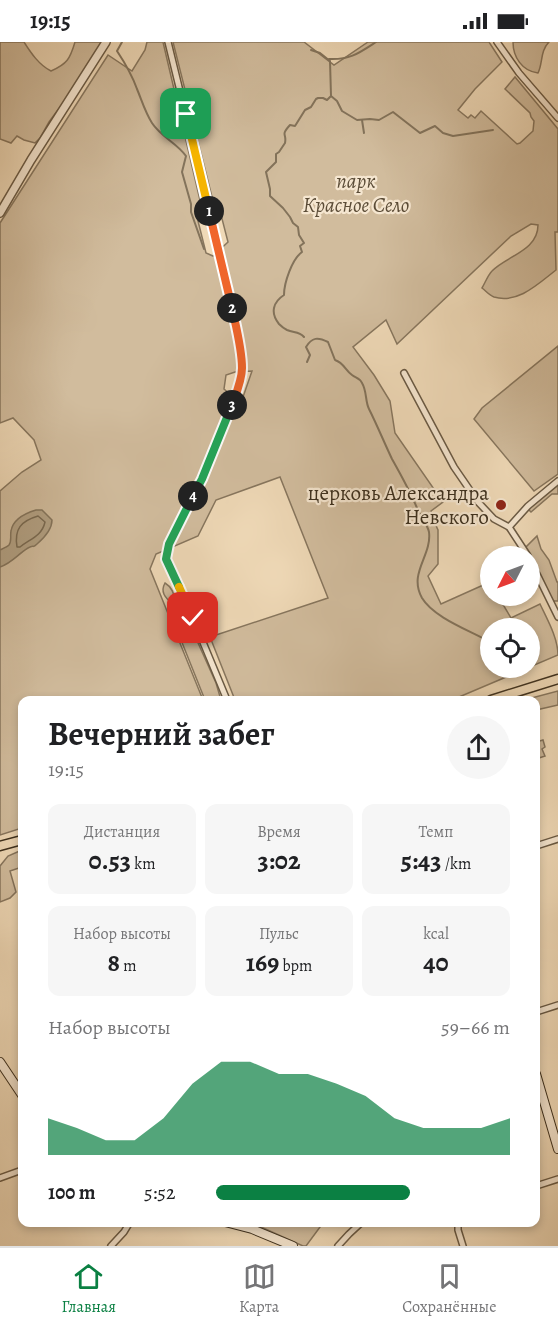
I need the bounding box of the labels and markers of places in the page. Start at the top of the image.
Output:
pin [160,88,211,139]
pin: 1 [194,196,224,226]
pin: 2 [217,293,247,323]
pin: 3 [217,390,247,420]
place label: церковь Александра Невского [308,479,489,531]
pin: 4 [178,481,208,511]
marker: церковь Александра Невского [494,498,508,512]
pin [167,592,218,643]

